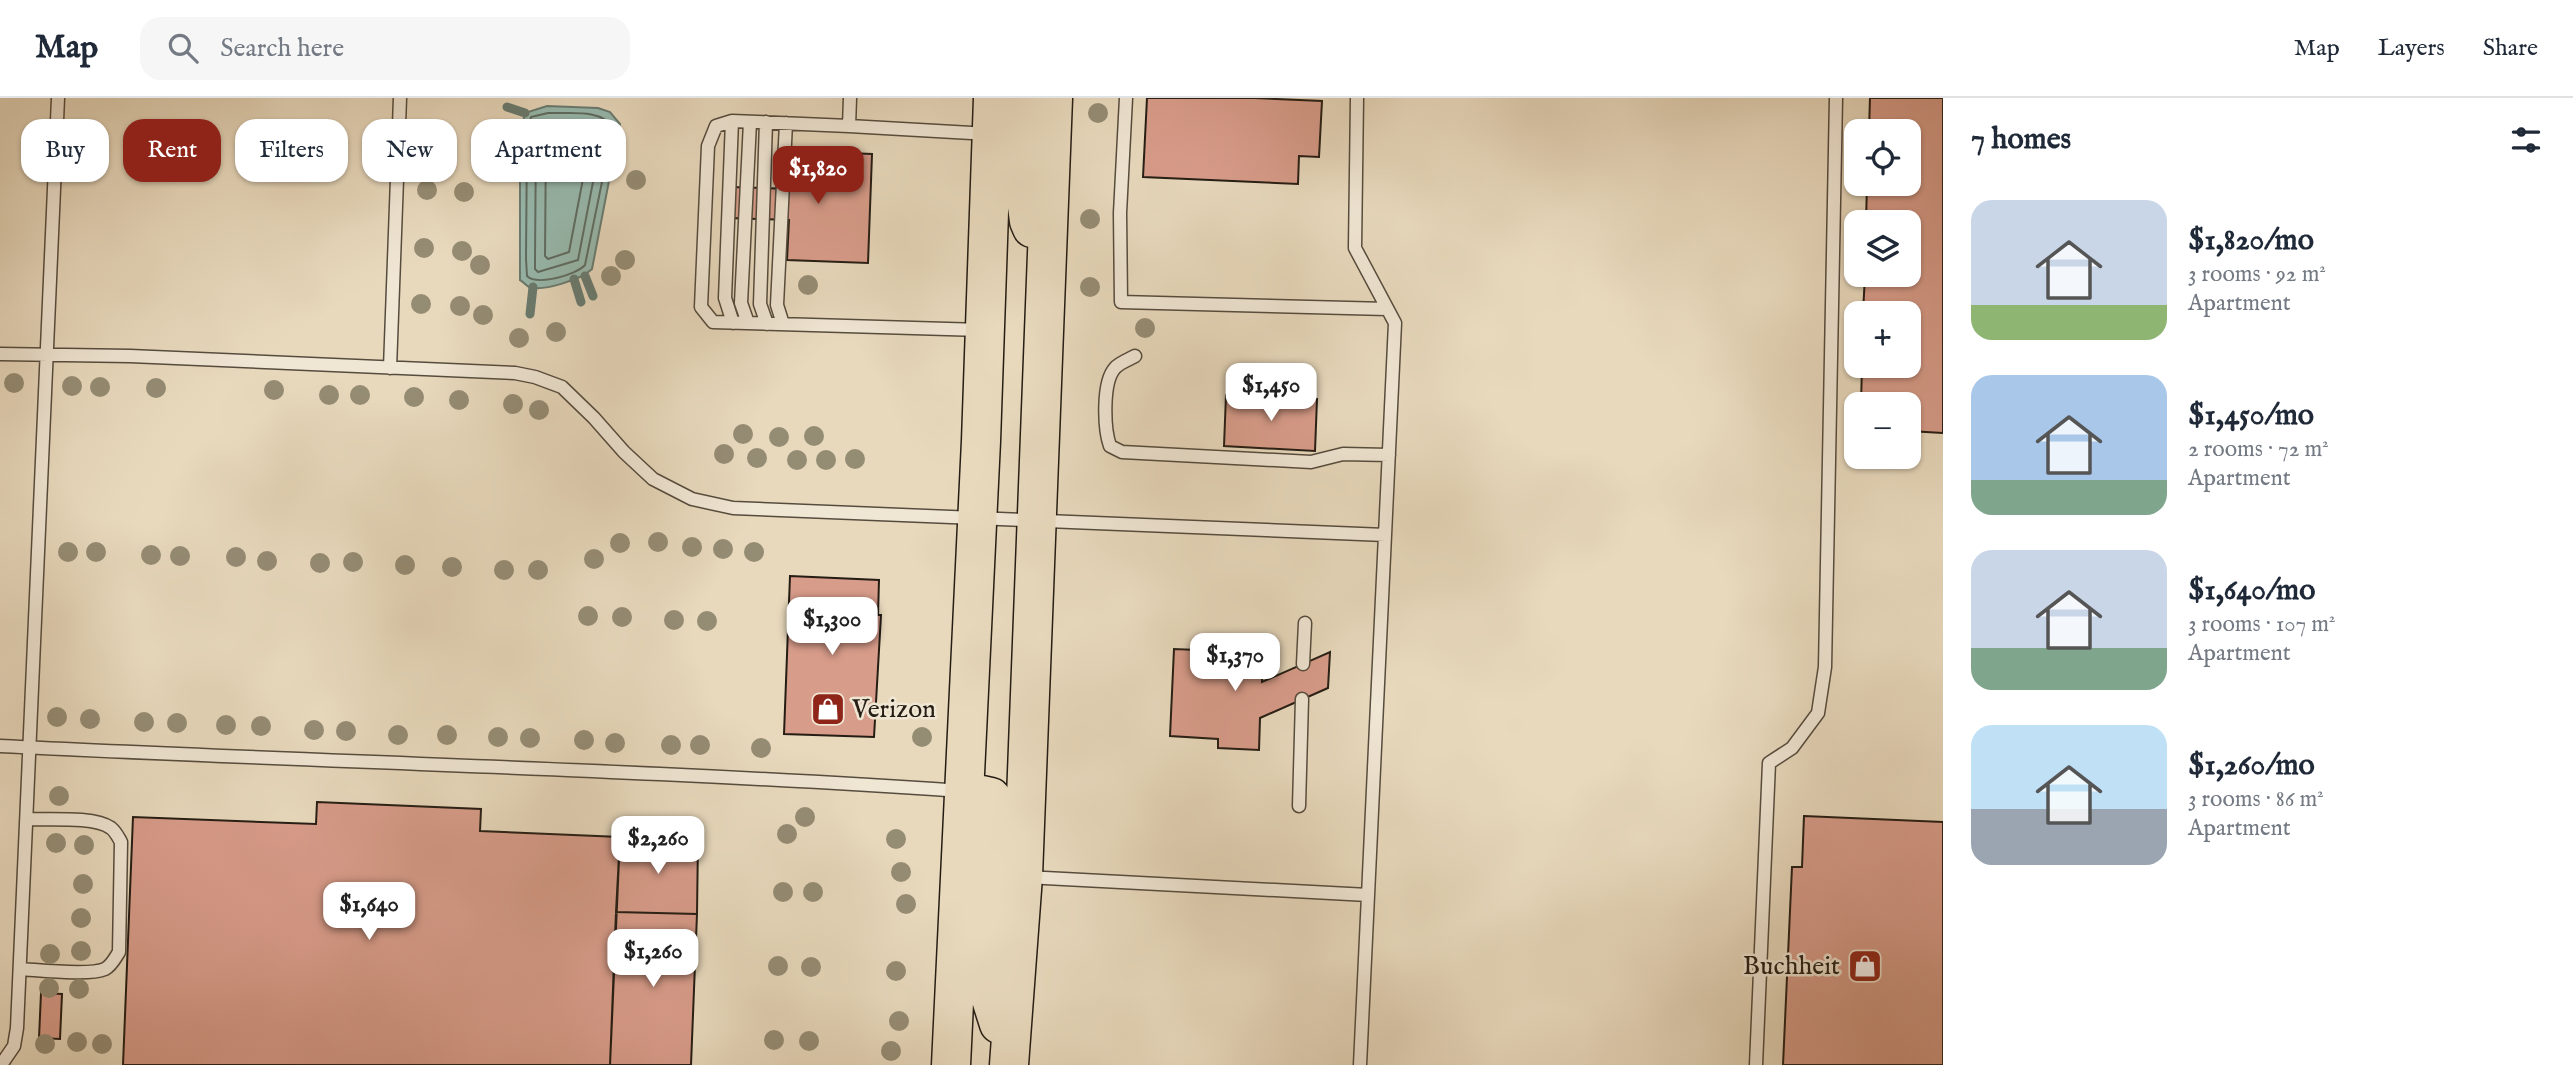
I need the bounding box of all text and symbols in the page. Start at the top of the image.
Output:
search box [140,17,630,80]
text: Map [35,27,98,69]
icon: search [164,29,202,67]
text: Search here [220,32,344,65]
text: Map [2294,33,2340,64]
text: Layers [2378,33,2445,64]
text: Share [2483,33,2538,64]
chip: Buy [21,119,109,182]
chip: Rent [123,119,221,182]
chip: Filters [235,119,348,182]
chip: New [362,119,457,182]
chip: Apartment [471,119,626,182]
map controls [1844,119,1921,469]
button: locate [1844,119,1921,196]
text: 7 homes [1971,121,2071,159]
icon: filters [2507,121,2545,159]
pin: $1,820 [761,146,875,206]
text: $1,820 [789,154,847,183]
button: layers [1844,210,1921,287]
text: $1,820/mo [2188,222,2314,260]
icon: home [2027,228,2111,312]
text: 3 rooms · 92 m² [2188,260,2326,289]
text: Apartment [2188,289,2291,318]
button: + [1844,301,1921,378]
pin: $1,450 [1214,364,1328,423]
text: $1,450 [1242,371,1300,400]
button: − [1844,392,1921,469]
text: $1,450/mo [2188,397,2314,435]
icon: home [2027,403,2111,487]
text: 2 rooms · 72 m² [2188,435,2329,464]
text: Apartment [2188,464,2291,493]
text: $1,640/mo [2188,572,2315,610]
icon: home [2027,578,2111,662]
pin: $1,300 [775,598,889,657]
text: $1,300 [803,605,861,634]
text: 3 rooms · 107 m² [2188,610,2336,639]
pin: $1,370 [1178,634,1292,693]
text: Apartment [2188,639,2291,668]
text: $1,370 [1206,641,1264,670]
shop icon: Verizon [809,690,847,728]
place label: Verizon [851,693,936,726]
text: $1,260/mo [2188,747,2315,785]
icon: home [2027,753,2111,837]
text: 3 rooms · 86 m² [2188,785,2324,814]
text: Apartment [2188,814,2291,843]
pin: $2,260 [601,816,715,876]
text: $2,260 [627,824,689,853]
pin: $1,640 [312,882,426,942]
text: $1,640 [339,890,399,919]
pin: $1,260 [596,930,710,989]
text: $1,260 [623,937,683,966]
shop icon: Buchheit [1846,947,1884,985]
place label: Buchheit [1743,950,1840,983]

